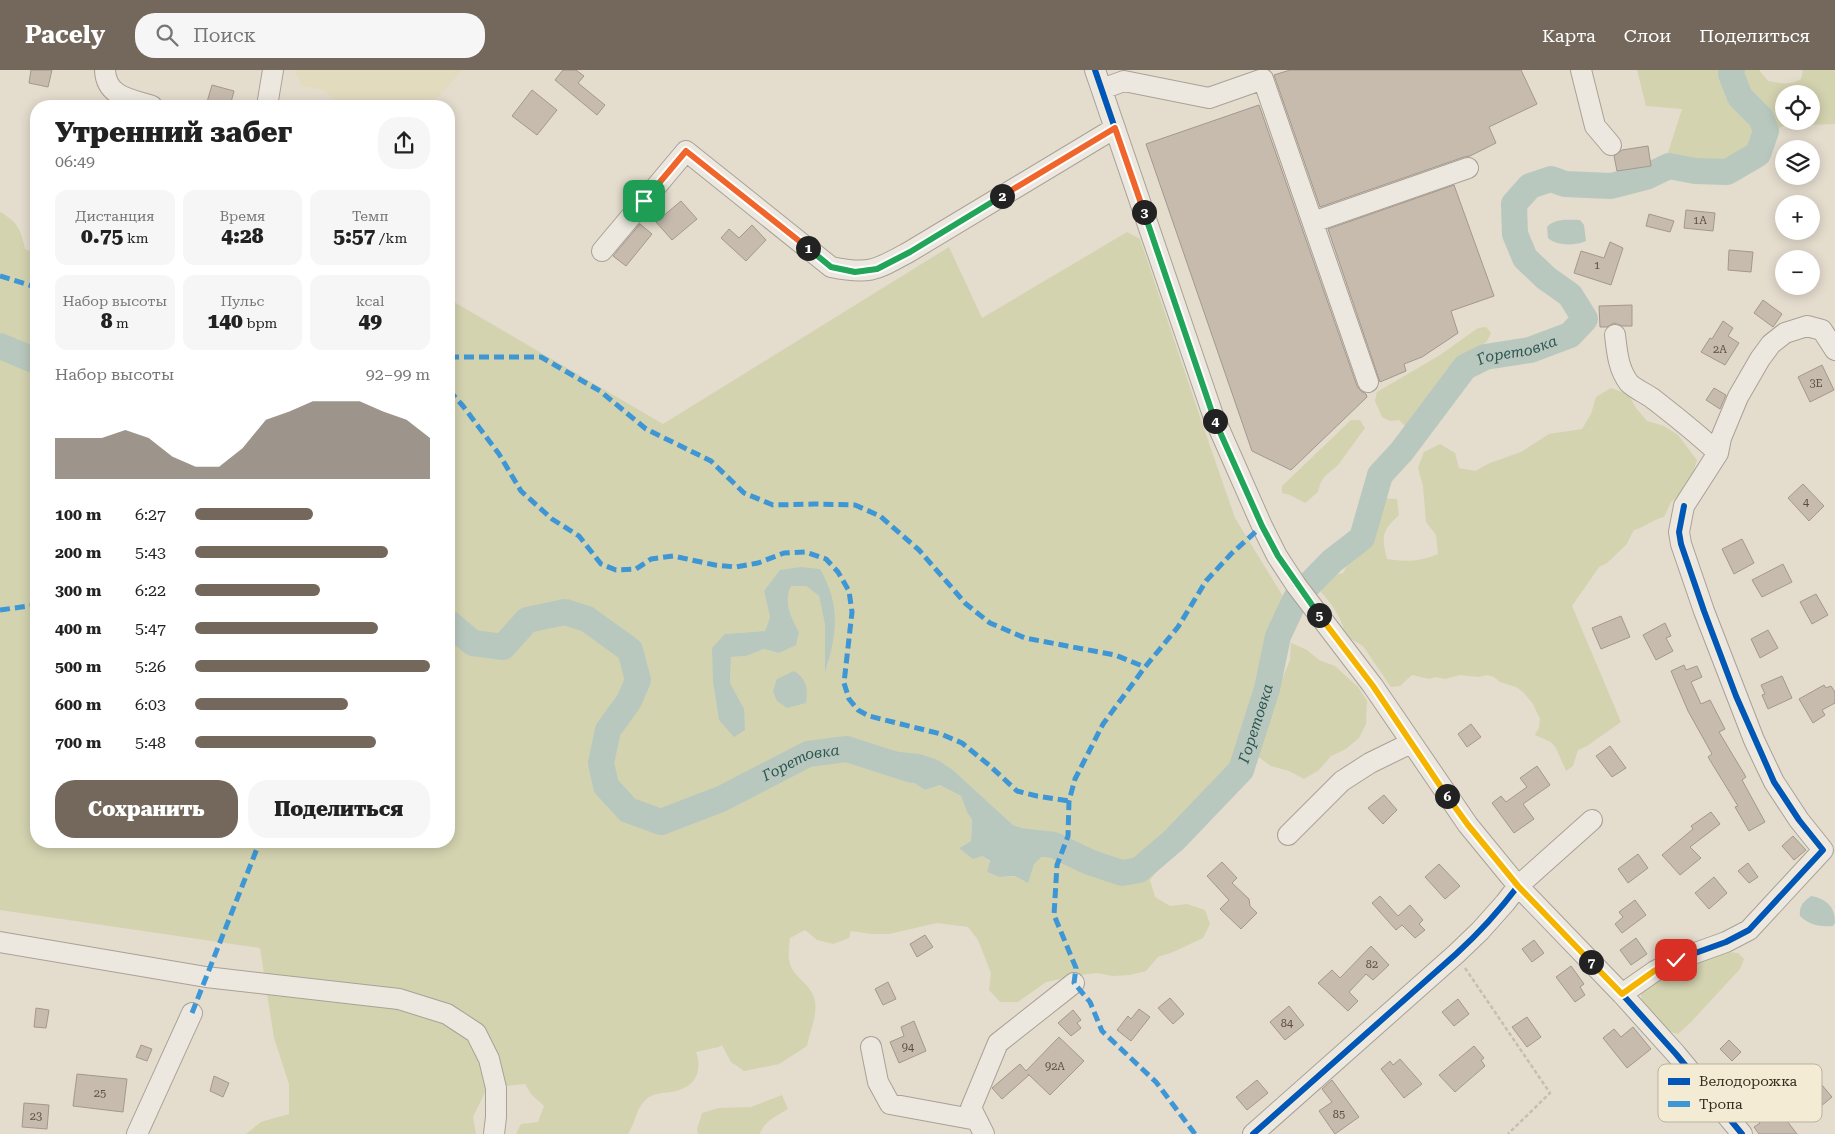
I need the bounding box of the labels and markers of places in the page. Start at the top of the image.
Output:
pin [623,180,665,222]
pin: 2 [990,184,1014,208]
pin: 3 [1132,200,1156,224]
pin: 1 [796,236,820,260]
pin: 4 [1202,408,1228,434]
pin: 5 [1306,602,1332,628]
pin: 6 [1434,784,1460,808]
pin [1655,939,1697,981]
pin: 7 [1578,950,1604,974]

